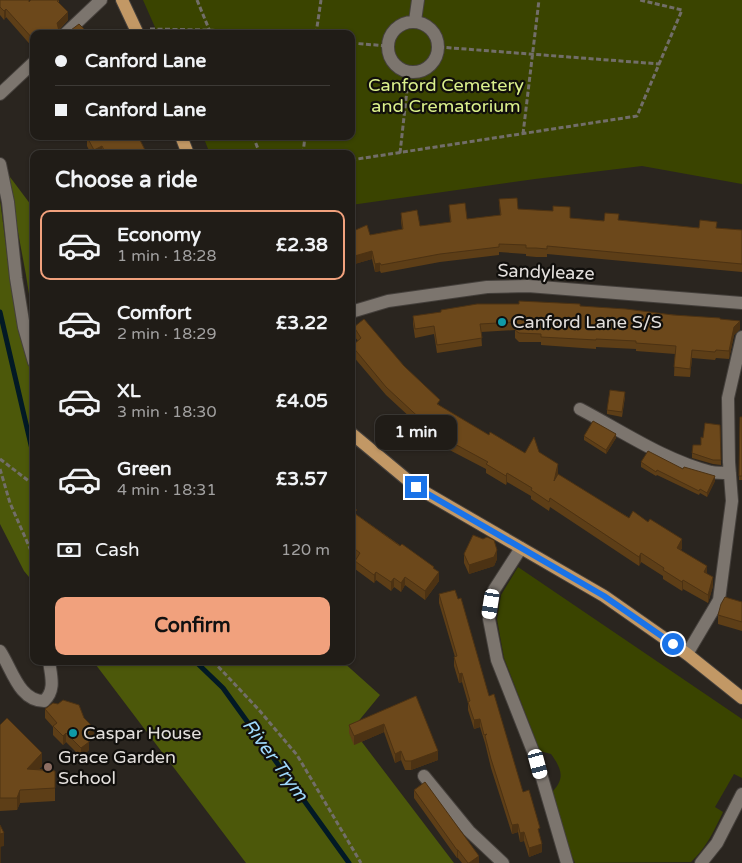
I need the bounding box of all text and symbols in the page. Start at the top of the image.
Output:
text: Canford Lane [85,50,206,72]
park label: Canford Cemetery and Crematorium [368,74,524,117]
text: Canford Lane [85,99,206,121]
text: Choose a ride [55,167,198,193]
icon: car [57,223,102,268]
text: Economy [117,224,201,246]
text: £2.38 [276,234,328,256]
text: 1 min · 18:28 [117,246,216,266]
street label: Sandyleaze [497,259,595,285]
icon: car [57,301,102,346]
text: Comfort [117,302,191,324]
place label: Canford Lane S/S [512,311,662,333]
text: £3.22 [276,312,328,334]
marker: Canford Lane S/S [496,316,508,328]
text: 2 min · 18:29 [117,324,216,344]
icon: car [57,379,102,424]
text: XL [117,380,141,402]
text: £4.05 [276,390,328,412]
text: 3 min · 18:30 [117,402,216,422]
callout: 1 min [375,414,457,450]
text: 1 min [395,422,437,442]
icon: car [57,457,102,502]
text: Green [117,458,171,480]
text: £3.57 [276,468,328,490]
route end [405,476,427,498]
text: 4 min · 18:31 [117,480,216,500]
icon: cash [55,536,83,564]
text: Cash [95,539,140,561]
text: 120 m [281,540,330,560]
car [481,588,500,620]
button: Confirm [55,597,330,655]
route start [662,633,684,655]
water label: River Trym [238,714,313,806]
place label: Caspar House [83,722,201,744]
marker: Caspar House [67,727,79,739]
place label: Grace Garden School [58,746,176,789]
car [526,748,549,780]
marker: Grace Garden School [42,761,54,773]

